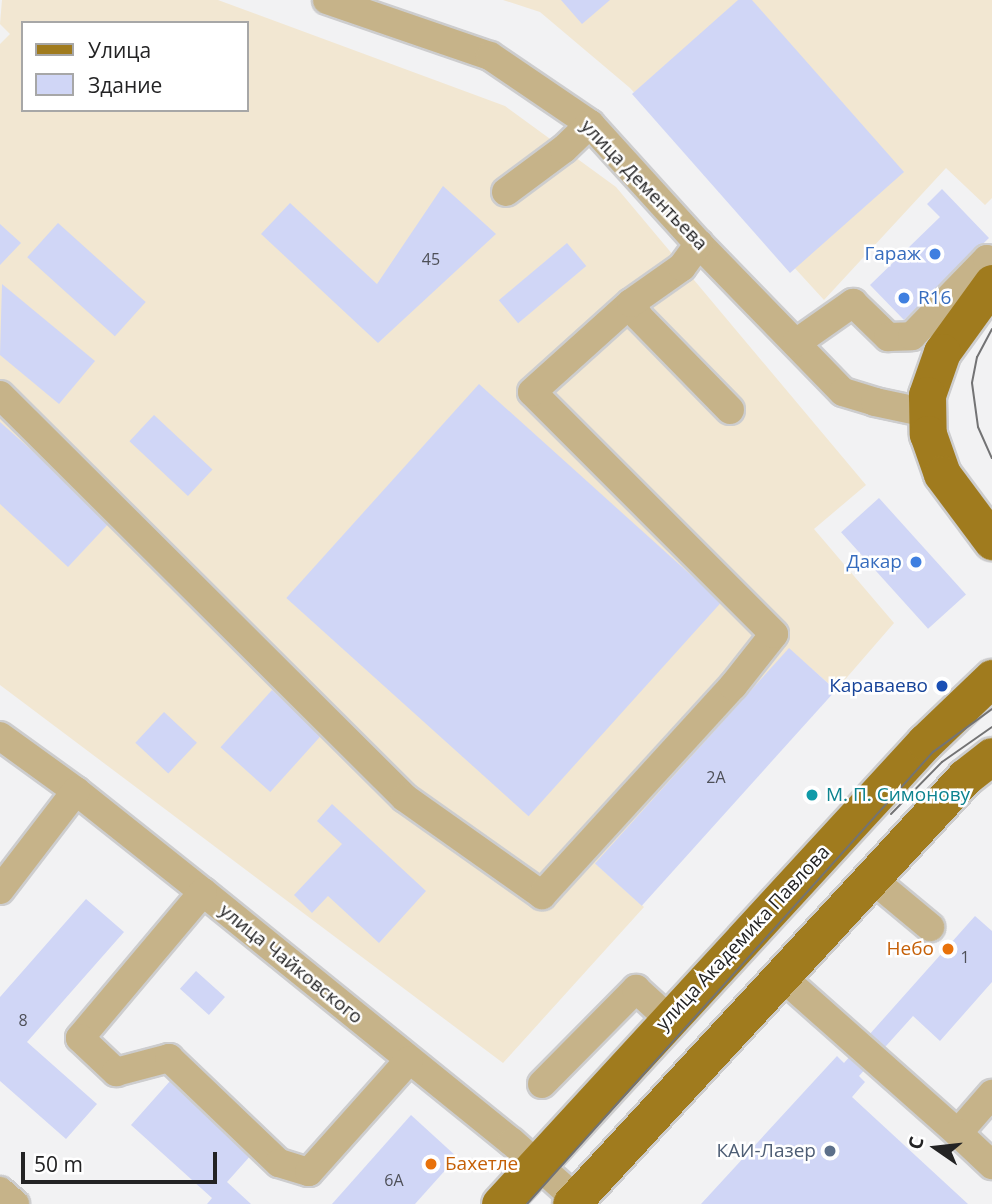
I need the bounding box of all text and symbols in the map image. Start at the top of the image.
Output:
legend [21,21,248,112]
text: Улица [88,36,151,64]
text: Здание [88,71,162,99]
street label: улица Дементьева [576,115,712,255]
place label: Гараж [864,243,921,265]
marker: Гараж [927,246,943,262]
house number: 45 [422,249,440,269]
place label: R16 [918,287,951,309]
marker: R16 [896,290,912,306]
place label: Дакар [846,551,902,573]
marker: Дакар [908,554,924,570]
place label: Караваево [829,675,928,697]
marker: Караваево [934,678,950,694]
house number: 2А [706,767,726,787]
place label: М. П. Симонову [826,784,970,806]
marker: М. П. Симонову [804,787,820,803]
street label: улица Академика Павлова [651,841,835,1035]
street label: улица Чайковского [215,899,367,1029]
place label: Небо [887,938,934,960]
marker: Небо [940,941,956,957]
house number: 1 [960,947,970,967]
house number: 8 [18,1010,28,1030]
north arrow [901,1113,971,1183]
text: С [902,1134,930,1152]
scale bar [24,1138,220,1182]
place label: КАИ-Лазер [716,1140,816,1162]
marker: КАИ-Лазер [822,1143,838,1159]
text: 50 m [34,1150,83,1178]
place label: Бахетле [445,1153,518,1175]
marker: Бахетле [423,1156,439,1172]
house number: 6А [384,1170,404,1190]

